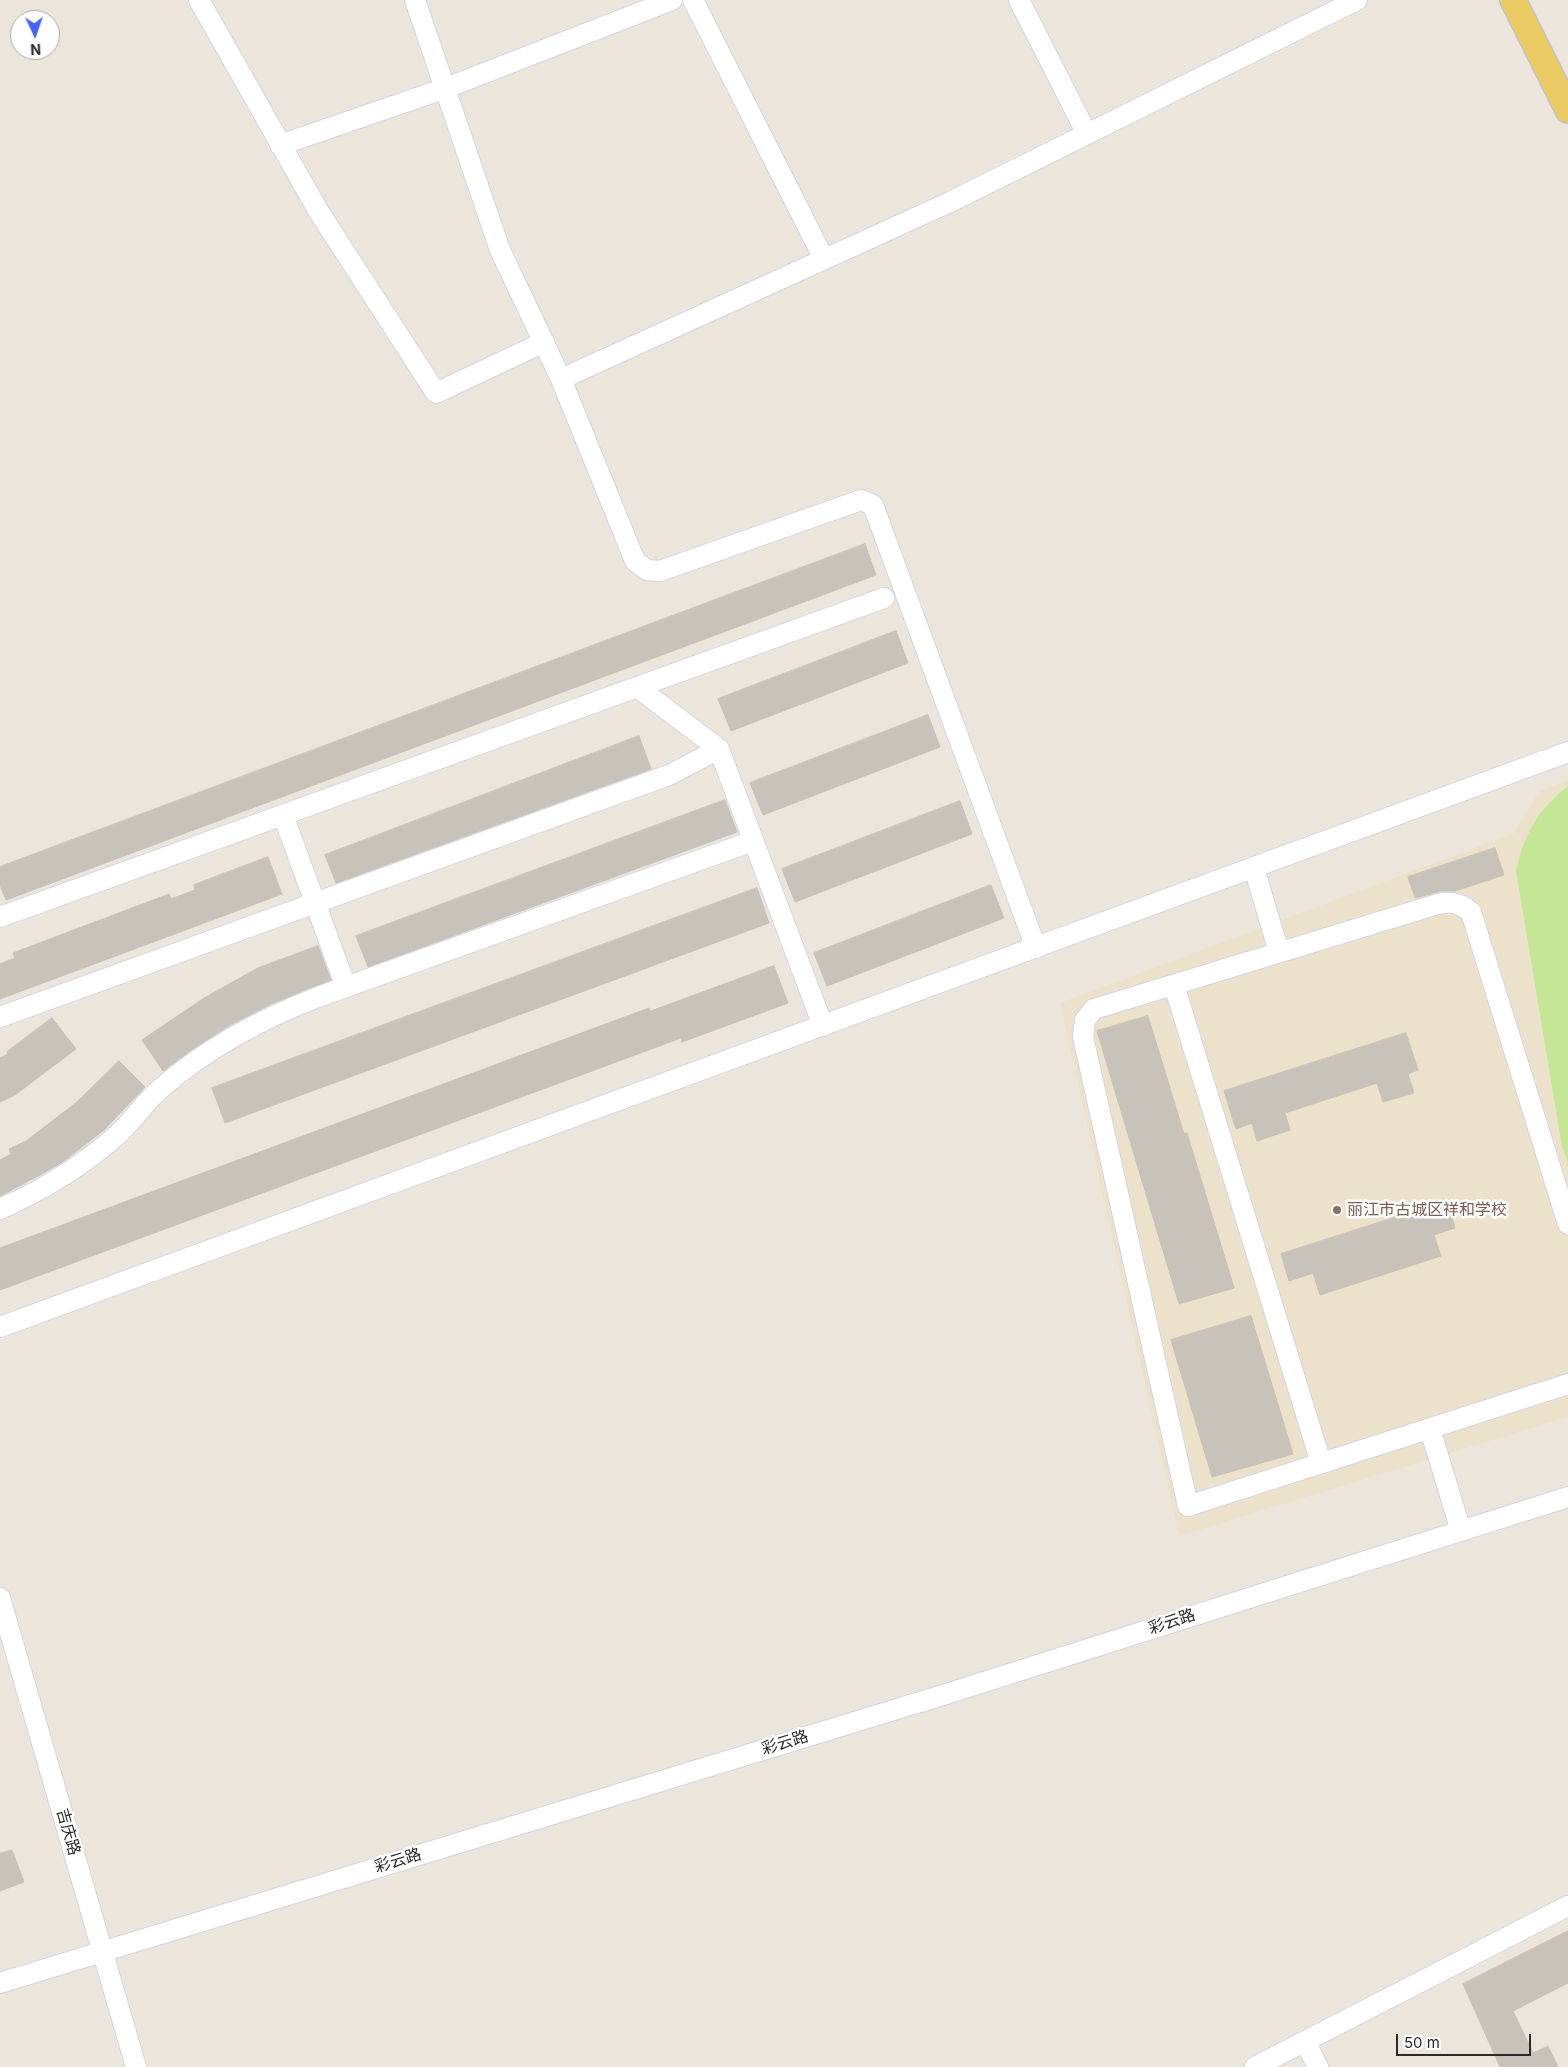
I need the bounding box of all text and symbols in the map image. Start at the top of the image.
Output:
north arrow [10,10,60,60]
text: N [30,41,42,58]
place label: 丽江市古城区祥和学校 [1347,1200,1507,1220]
marker: 丽江市古城区祥和学校 [1331,1204,1343,1216]
street label: 彩云路 [1146,1605,1198,1639]
street label: 彩云路 [759,1727,811,1759]
street label: 吉庆路 [52,1806,84,1858]
street label: 彩云路 [372,1845,424,1877]
scale bar [1398,2024,1533,2056]
text: 50 m [1404,2033,1440,2052]

